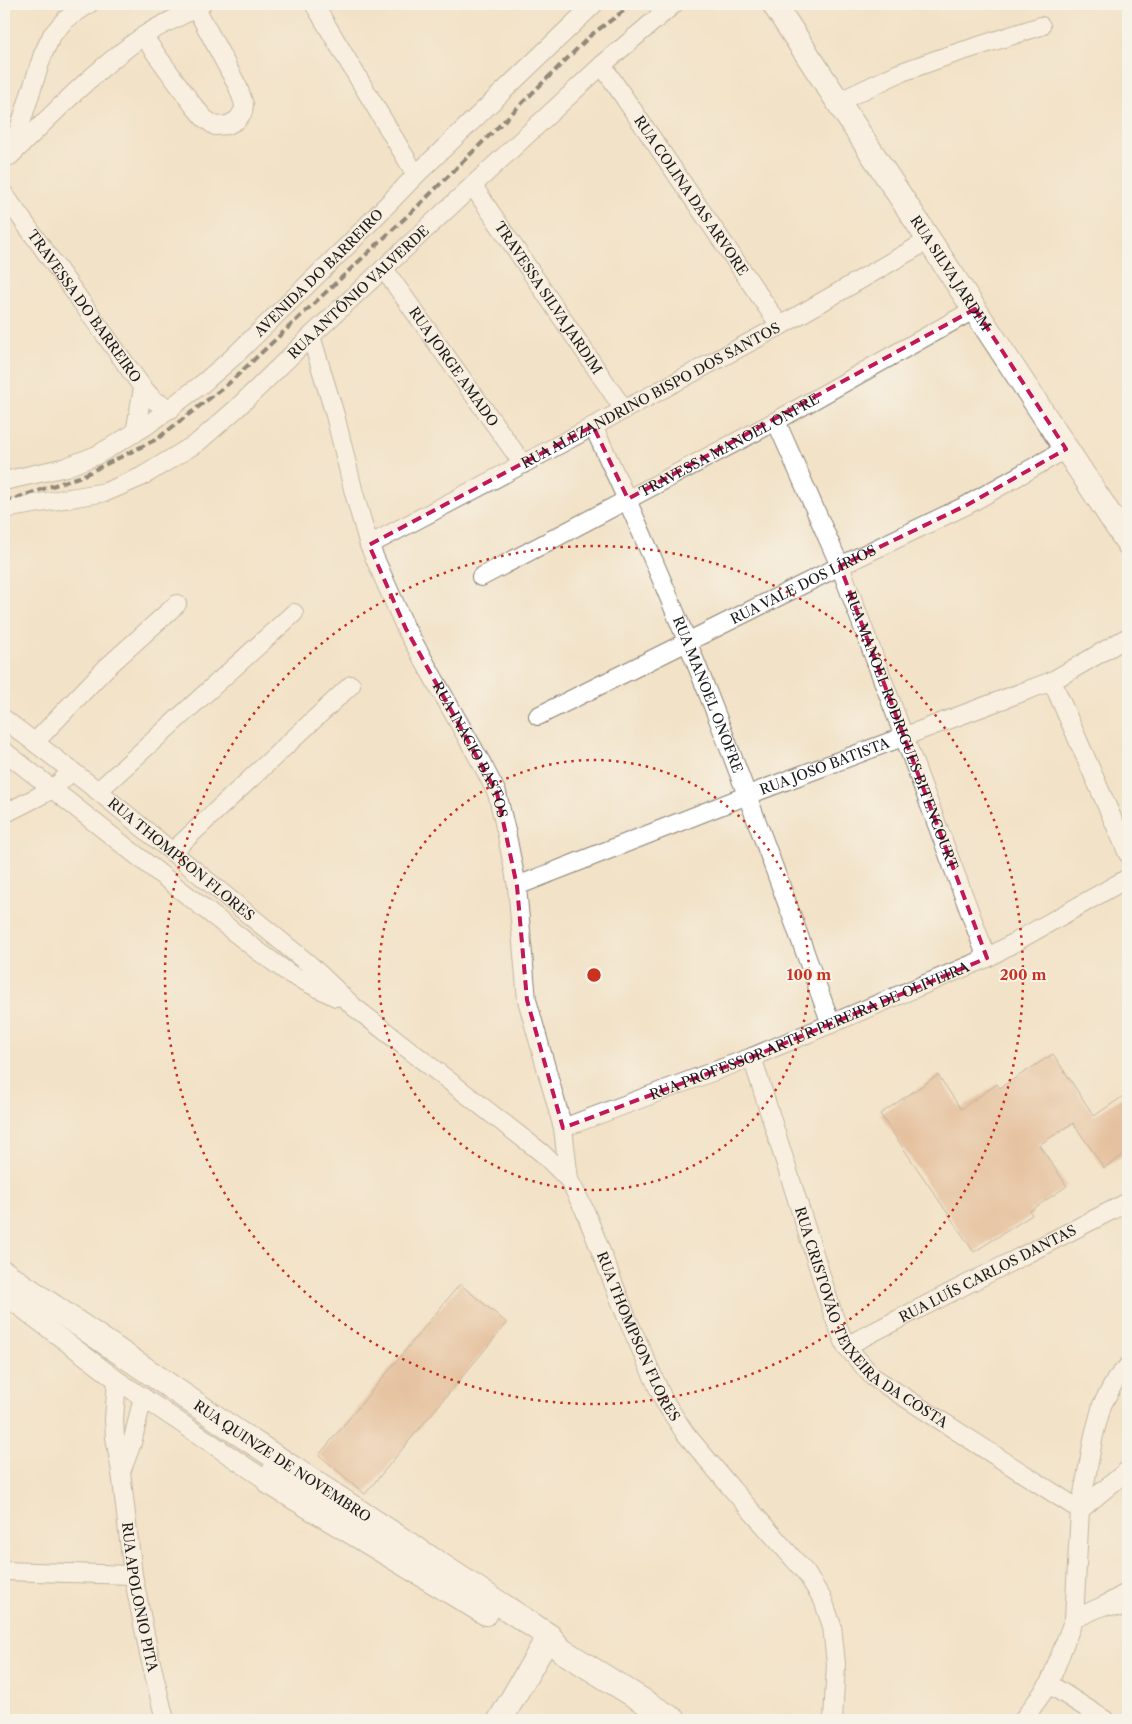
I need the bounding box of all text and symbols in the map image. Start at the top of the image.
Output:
street label: RUA COLINA DAS ARVORE [630,112,752,279]
street label: AVENIDA DO BARREIRO [250,205,387,341]
street label: RUA SILVA JARDIM [906,212,995,334]
street label: TRAVESSA SILVA JARDIM [491,218,606,378]
street label: RUA ANTÔNIO VALVERDE [284,222,433,363]
street label: TRAVESSA DO BARREIRO [24,226,145,386]
street label: RUA JORGE AMADO [405,303,502,430]
street label: RUA ALEZANDRINO BISPO DOS SANTOS [518,319,783,472]
street label: TRAVESSA MANOEL ONFRE [636,390,822,501]
street label: RUA VALE DOS LÍRIOS [727,541,879,628]
street label: RUA MANOEL RODRIGUES BITENCOURT [841,589,962,872]
street label: RUA MANOEL ONOFRE [669,613,747,775]
street label: RUA INÁCIO BASTOS [428,678,512,819]
street label: RUA JOSO BATISTA [757,734,893,799]
street label: RUA THOMPSON FLORES [104,794,258,925]
street label: RUA PROFESSOR ARTUR PEREIRA DE OLIVEIRA [647,957,973,1104]
text: 100 m [787,965,831,984]
text: 200 m [1000,965,1046,984]
centre of rings [585,966,603,984]
street label: RUA CRISTOVÃO TEIXEIRA DA COSTA [791,1205,952,1432]
street label: RUA LUÍS CARLOS DANTAS [896,1221,1079,1326]
street label: RUA THOMPSON FLORES [593,1249,684,1425]
street label: RUA QUINZE DE NOVEMBRO [190,1396,374,1526]
street label: RUA APOLONIO PITA [118,1521,162,1674]

